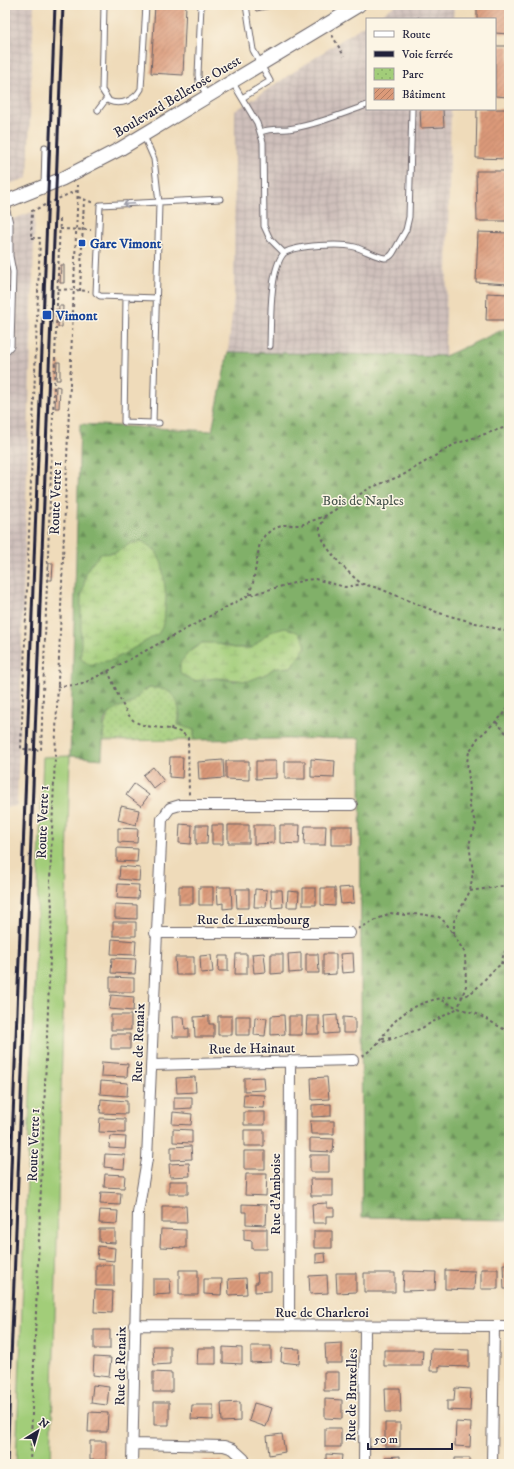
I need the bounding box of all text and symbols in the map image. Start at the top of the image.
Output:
legend [366,18,496,110]
text: Route [402,27,430,42]
text: Voie ferrée [401,47,453,62]
street label: Boulevard Bellerose Ouest [110,51,245,142]
text: Parc [402,67,424,82]
text: Bâtiment [402,87,446,102]
one-way arrow [123,200,136,208]
place label: Gare Vimont [90,235,162,253]
marker: Gare Vimont [77,238,87,248]
place label: Vimont [55,307,98,325]
marker: Vimont [41,309,53,321]
street label: Route Verte 1 [46,461,66,535]
park label: Bois de Naples [322,492,404,510]
street label: Route Verte 1 [33,785,53,859]
street label: Rue de Luxembourg [197,911,310,929]
street label: Rue de Renaix [129,1003,149,1083]
street label: Rue de Hainaut [209,1039,296,1059]
street label: Route Verte 1 [24,1108,44,1182]
street label: Rue d'Amboise [267,1153,285,1235]
street label: Rue de Charleroi [275,1304,369,1322]
street label: Rue de Renaix [111,1326,131,1406]
street label: Rue de Bruxelles [342,1348,362,1442]
north arrow [18,1411,58,1451]
text: N [36,1416,51,1432]
scale bar [368,1425,452,1451]
text: 50 m [374,1432,398,1447]

